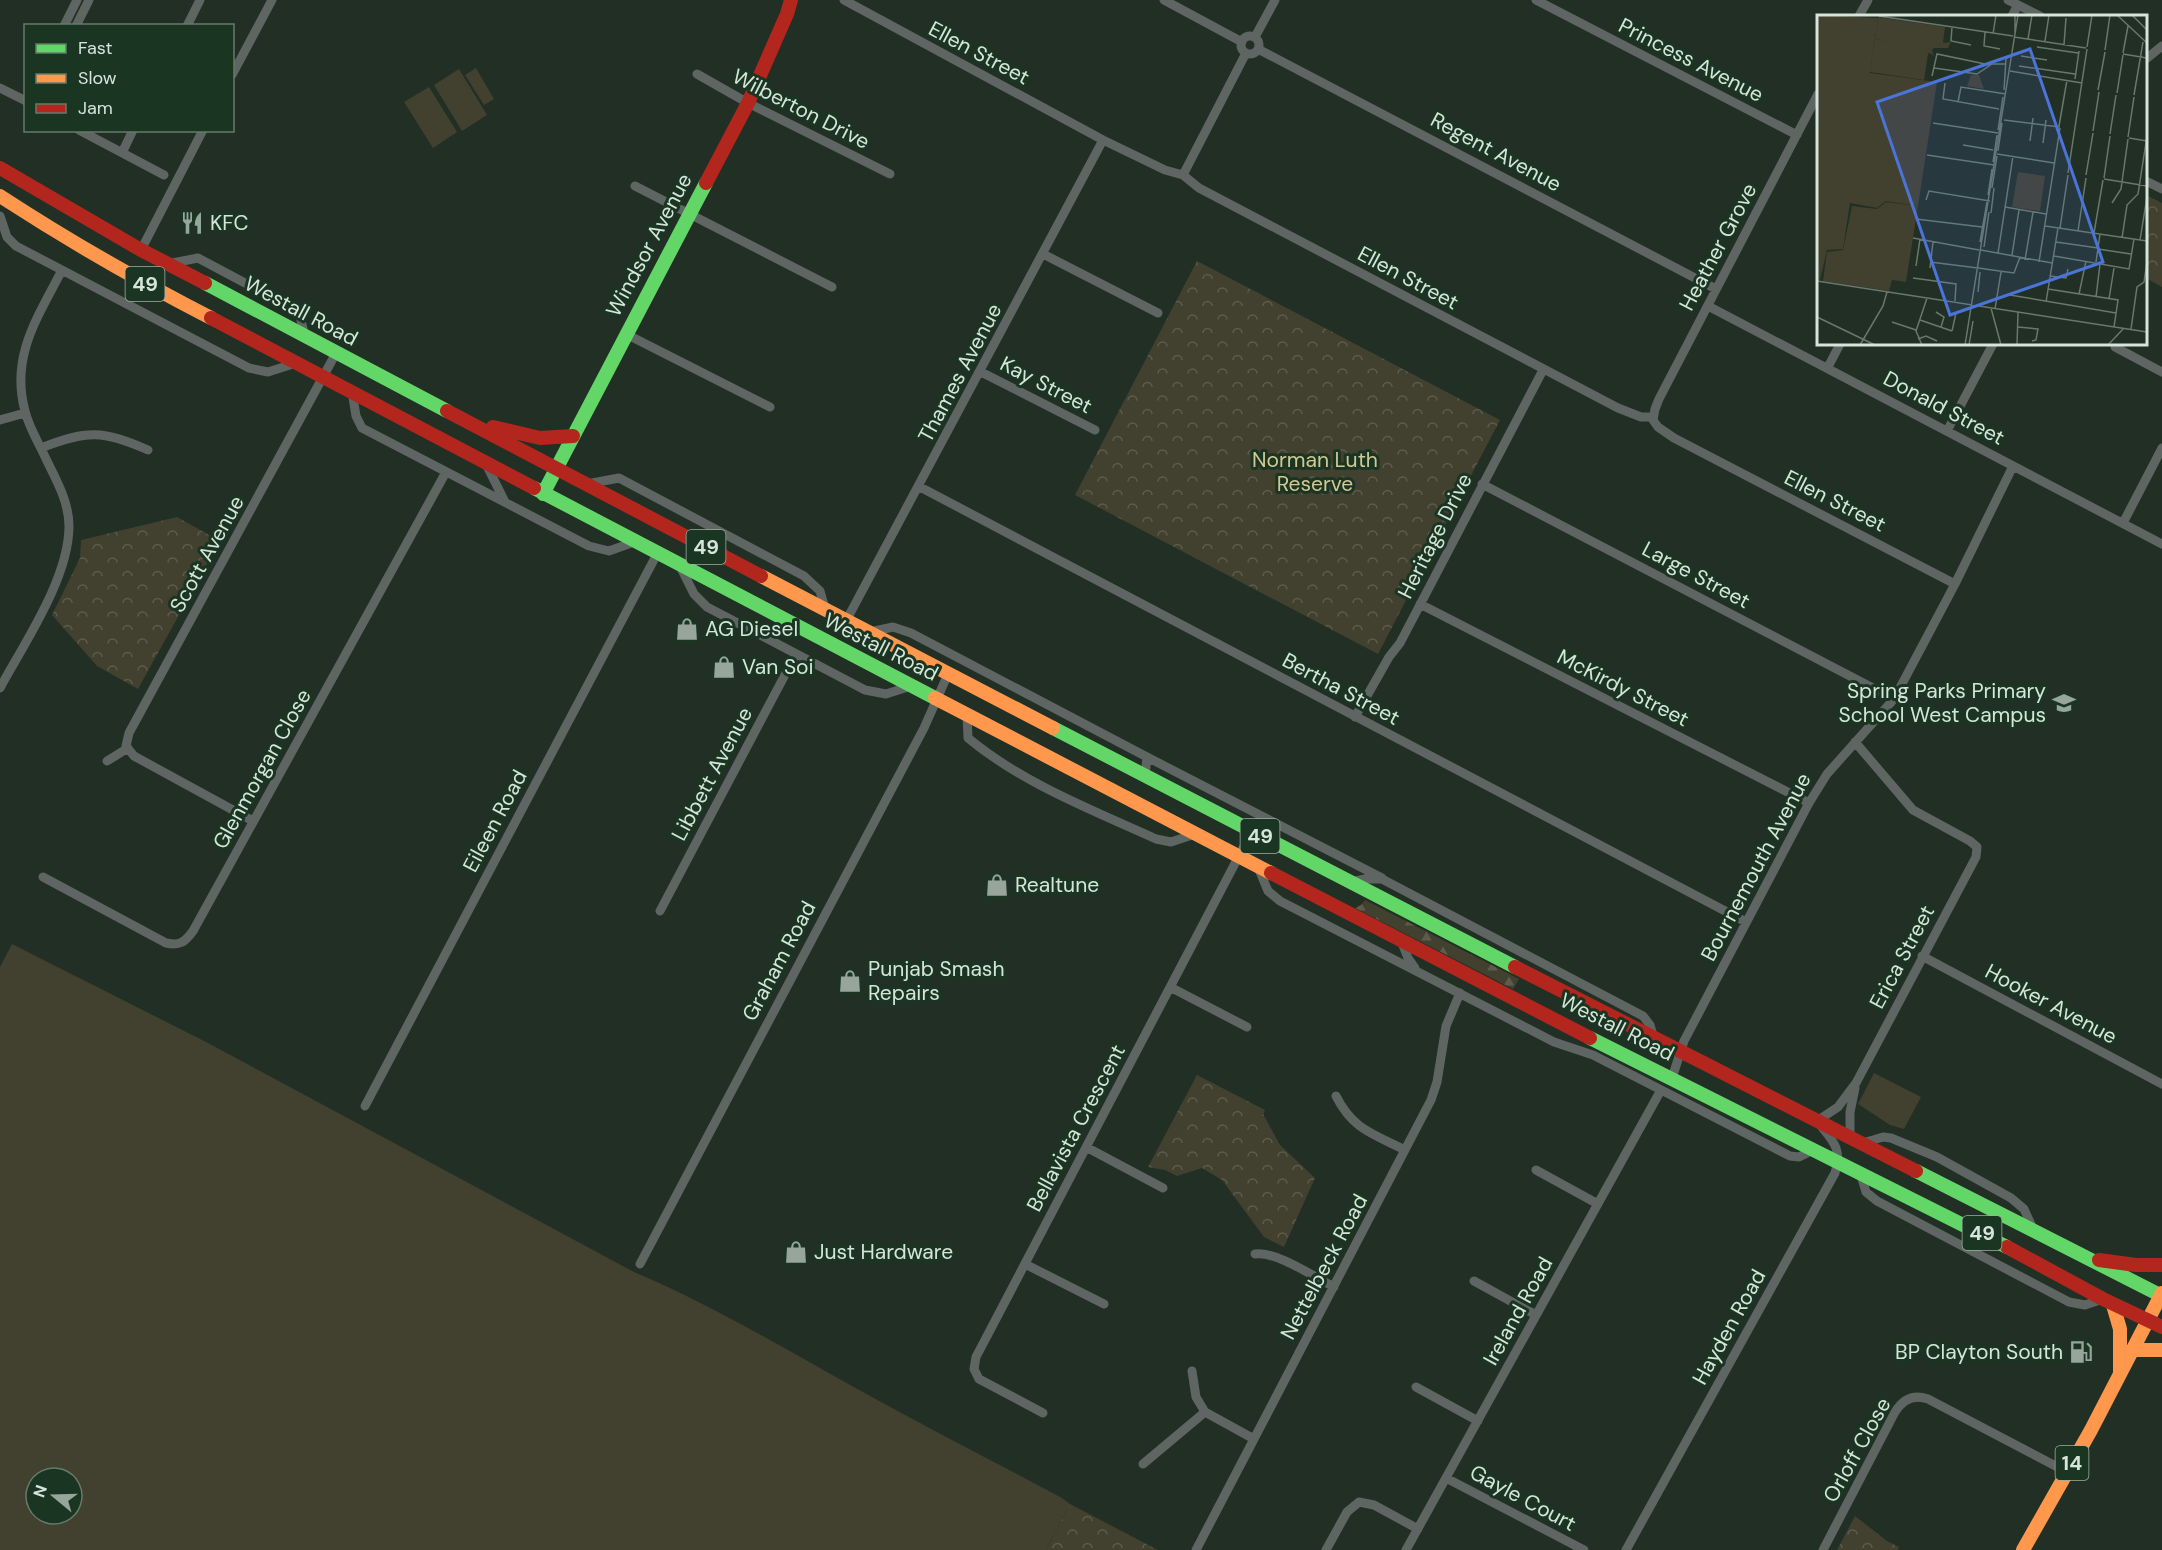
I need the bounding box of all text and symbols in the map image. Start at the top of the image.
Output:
street label: Princess Avenue [1614,11,1768,109]
street label: Ellen Street [924,15,1034,91]
inset map [1817,15,2147,345]
legend [24,24,234,132]
text: Fast [78,36,113,60]
street label: Wilberton Drive [728,62,875,156]
text: Slow [78,66,117,90]
text: Jam [78,96,113,120]
street label: Regent Avenue [1426,106,1566,198]
street label: Windsor Avenue [599,168,699,321]
street label: Heather Grove [1673,178,1763,316]
place label: KFC [210,209,249,237]
restaurant icon: KFC [179,210,205,236]
street label: Ellen Street [1353,240,1463,316]
road number: 49 [126,267,164,301]
street label: Westall Road [239,269,363,353]
street label: Thames Avenue [912,299,1008,447]
street label: Kay Street [995,350,1097,420]
street label: Donald Street [1879,364,2009,452]
park label: Norman Luth Reserve [1252,446,1378,498]
street label: Ellen Street [1779,463,1891,539]
street label: Heritage Drive [1391,468,1479,604]
street label: Scott Avenue [163,490,251,617]
road number: 49 [686,530,726,564]
street label: Large Street [1637,535,1755,615]
street label: Westall Road [819,606,943,688]
place label: AG Diesel [705,615,798,643]
shop icon: AG Diesel [674,616,700,642]
street label: McKirdy Street [1552,643,1694,733]
street label: Bertha Street [1277,646,1405,732]
place label: Van Soi [742,653,814,681]
shop icon: Van Soi [711,654,737,680]
place label: Spring Parks Primary School West Campus [1839,677,2046,729]
street label: Glenmorgan Close [206,684,318,854]
school or university icon: Spring Parks Primary School West Campus [2051,690,2077,716]
street label: Libbett Avenue [665,702,759,846]
street label: Eileen Road [456,765,534,877]
street label: Bournemouth Avenue [1694,768,1818,966]
road number: 49 [1240,819,1280,853]
place label: Realtune [1015,871,1099,899]
shop icon: Realtune [984,872,1010,898]
street label: Graham Road [736,896,822,1026]
street label: Erica Street [1863,900,1941,1014]
place label: Punjab Smash Repairs [868,955,1004,1007]
street label: Hooker Avenue [1980,957,2122,1051]
shop icon: Punjab Smash Repairs [837,968,863,994]
street label: Westall Road [1555,986,1679,1068]
street label: Bellavista Crescent [1020,1040,1132,1216]
street label: Nettelbeck Road [1274,1189,1374,1345]
road number: 49 [1962,1216,2002,1250]
place label: Just Hardware [814,1238,953,1266]
shop icon: Just Hardware [783,1239,809,1265]
street label: Ireland Road [1477,1252,1559,1370]
street label: Hayden Road [1686,1264,1772,1390]
place label: BP Clayton South [1895,1338,2063,1366]
fuel station icon: BP Clayton South [2068,1339,2094,1365]
street label: Orloff Close [1817,1393,1897,1507]
road number: 14 [2056,1446,2088,1480]
street label: Gayle Court [1465,1458,1581,1538]
north arrow [24,1466,84,1526]
text: N [28,1482,52,1500]

